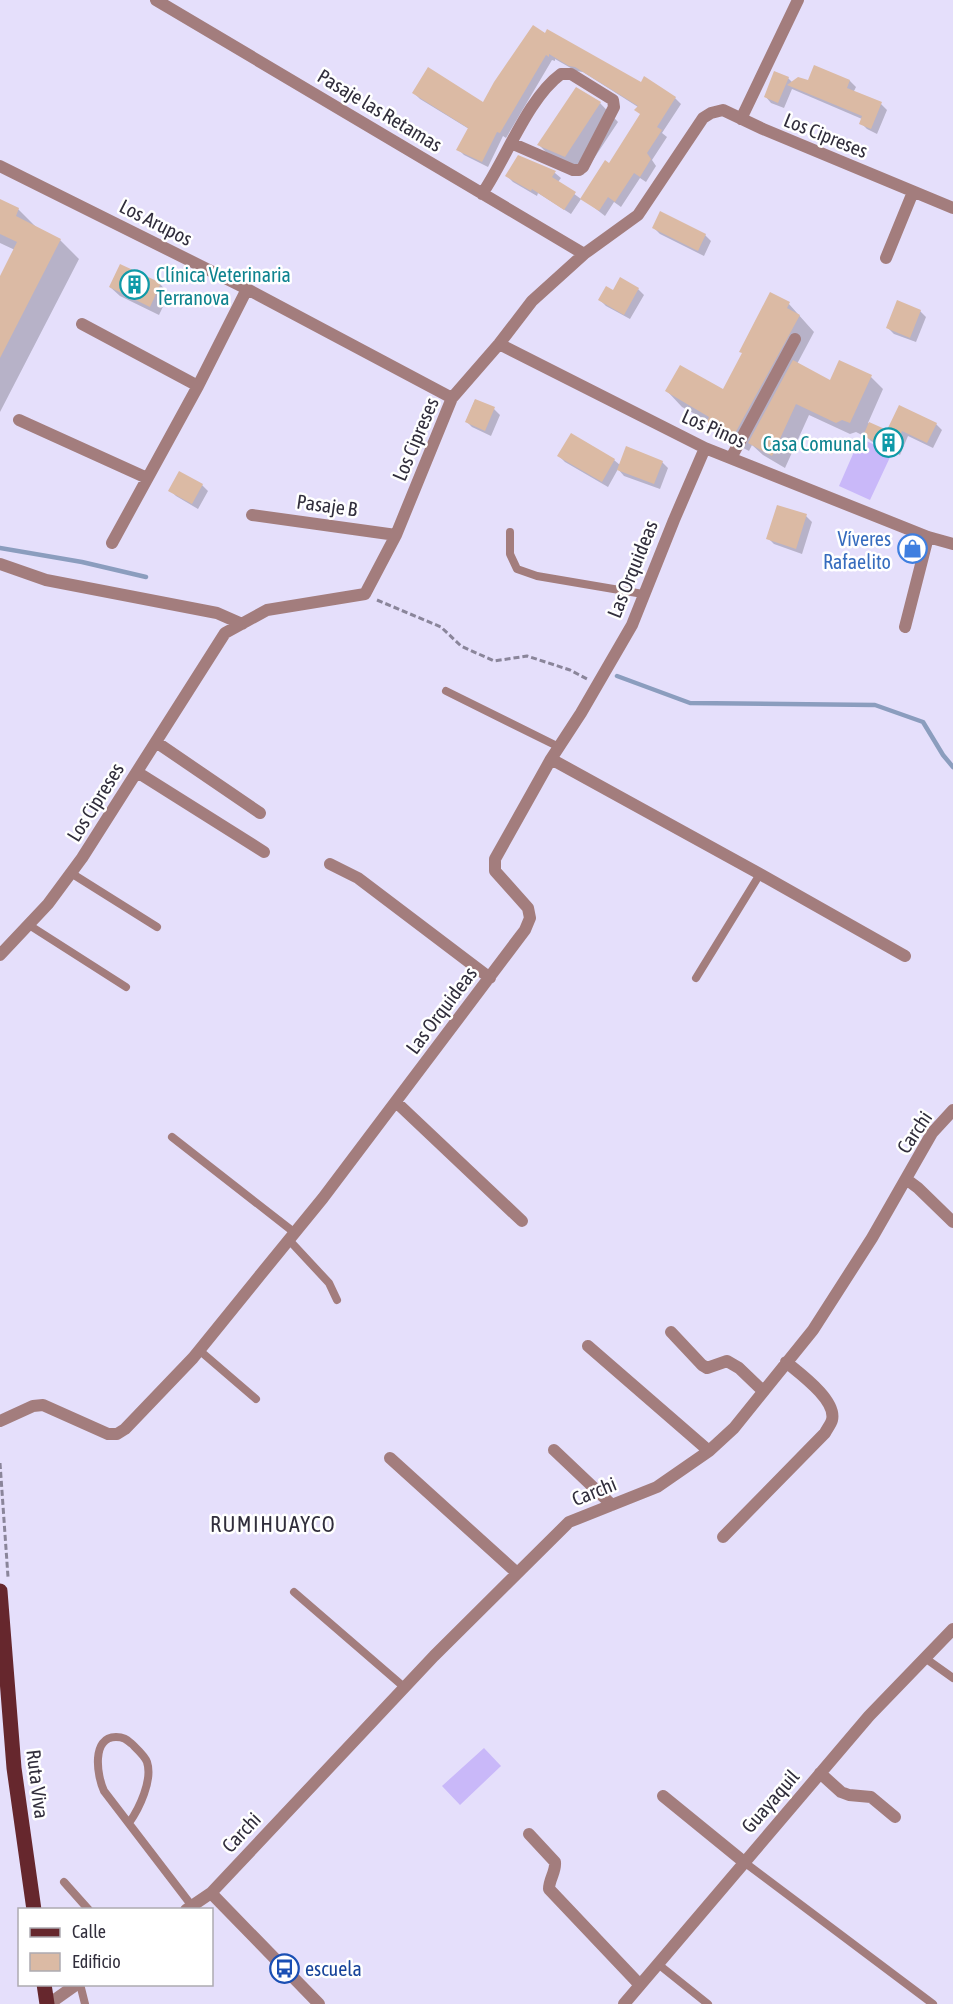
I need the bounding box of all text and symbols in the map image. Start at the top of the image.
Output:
street label: Pasaje las Retamas [314,64,446,156]
street label: Los Cipreses [781,108,871,162]
street label: Los Arupos [116,194,196,250]
place label: Clínica Veterinaria Terranova [156,263,291,309]
building icon: Clínica Veterinaria Terranova [119,269,151,301]
street label: Los Cipreses [387,394,443,484]
street label: Los Pinos [679,404,749,452]
building icon: Casa Comunal [872,427,904,459]
place label: Casa Comunal [763,432,868,455]
street label: Pasaje B [295,489,359,521]
street label: Las Orquideas [602,517,662,621]
place label: Víveres Rafaelito [823,527,891,573]
shop icon: Víveres Rafaelito [896,533,928,565]
street label: Los Cipreses [62,759,128,845]
street label: Las Orquideas [401,962,481,1058]
street label: Carchi [892,1107,936,1157]
street label: Carchi [568,1472,620,1510]
district label: RUMIHUAYCO [210,1511,336,1537]
street label: Ruta Viva [22,1748,54,1820]
street label: Guayaquil [736,1764,804,1837]
street label: Carchi [217,1807,265,1857]
legend [18,1908,213,1986]
text: Calle [72,1921,106,1942]
text: Edificio [72,1951,121,1972]
bus stop icon: escuela [268,1952,300,1984]
place label: escuela [305,1957,362,1980]

